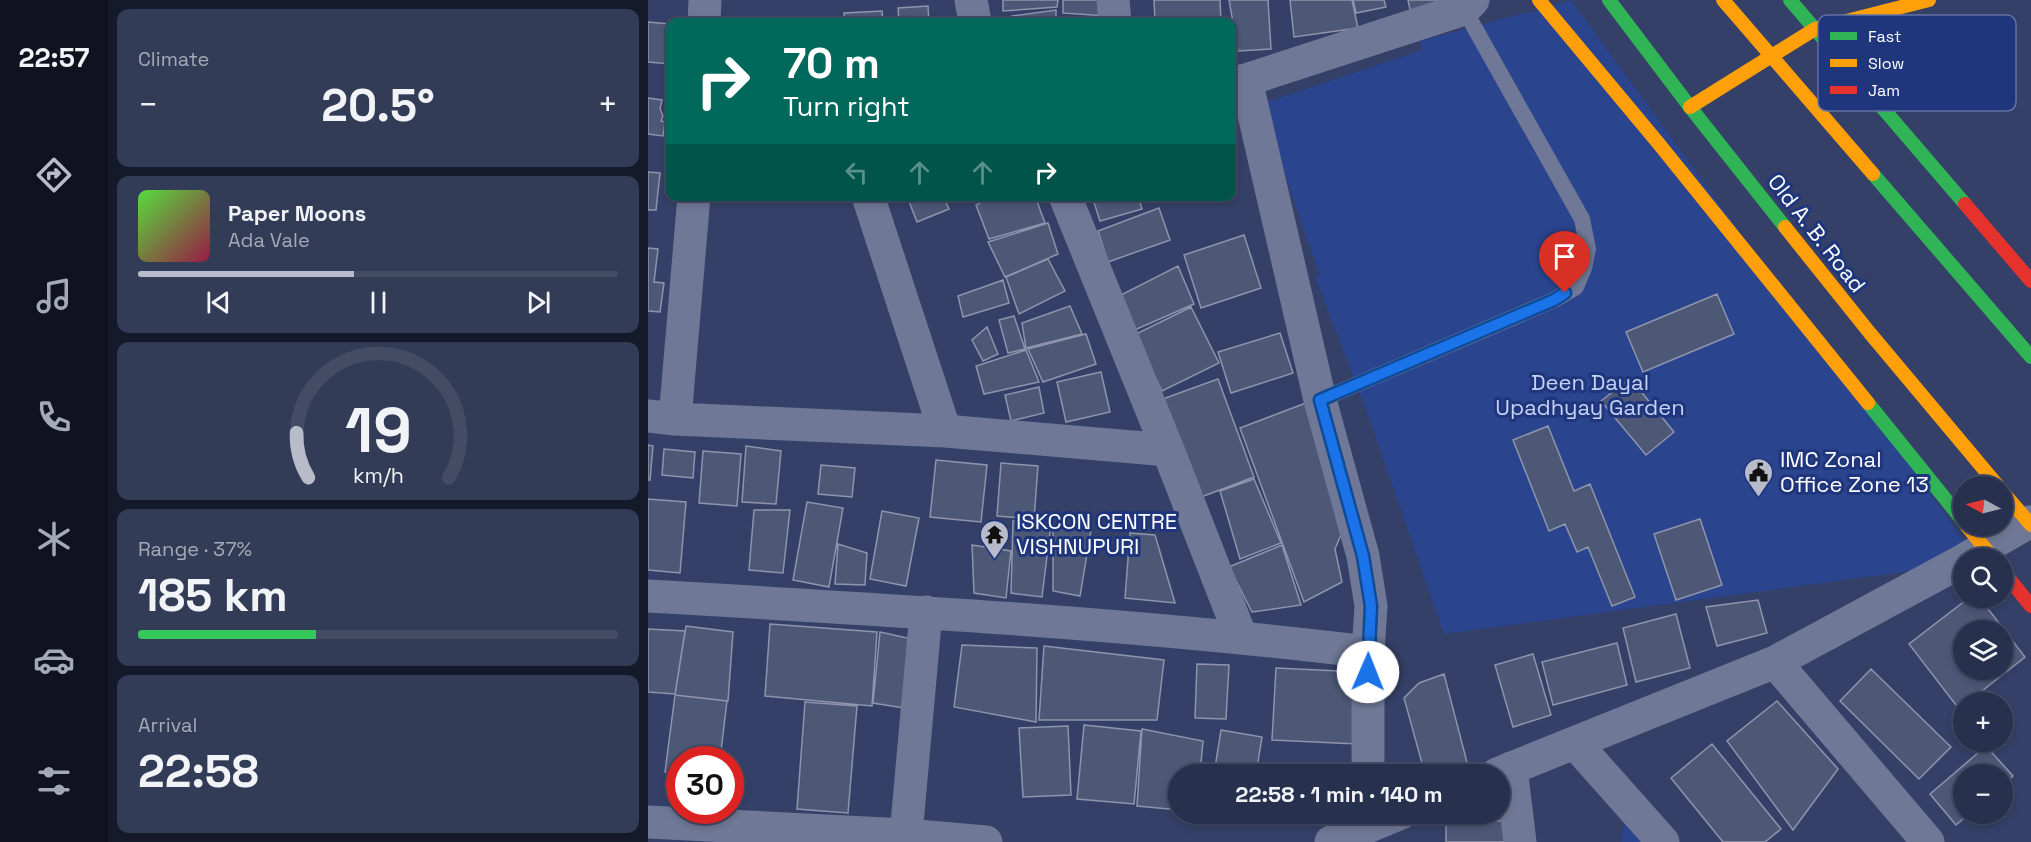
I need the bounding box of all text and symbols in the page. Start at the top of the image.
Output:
legend [1818,15,2016,111]
text: Fast [1868,26,1901,47]
text: 70 m [783,37,880,90]
text: 22:57 [19,40,89,75]
icon: right [684,42,762,120]
text: Climate [138,46,209,72]
text: Slow [1868,53,1904,74]
text: 20.5° [321,77,435,134]
text: Jam [1868,80,1900,101]
text: − [138,84,158,126]
text: + [598,84,618,126]
text: Turn right [783,89,910,124]
icon: directions [33,154,75,196]
icon: left [840,156,873,189]
icon: ahead [903,156,936,189]
icon: ahead [966,156,999,189]
icon: right [1029,156,1062,189]
street label: Old A. B. Road [1762,168,1872,298]
text: Paper Moons [228,199,366,227]
text: Ada Vale [228,227,310,253]
pin [1539,231,1590,293]
icon: arrive [1548,240,1581,273]
icon: music [33,275,75,317]
icon: previous [202,286,235,319]
icon: pause [362,286,395,319]
icon: next [522,286,555,319]
park label: Deen Dayal Upadhyay Garden [1495,368,1685,421]
text: 19 [345,391,411,470]
icon: phone [33,396,75,438]
place label: IMC Zonal Office Zone 13 [1780,445,1929,498]
public building icon: IMC Zonal Office Zone 13 [1743,456,1775,498]
text: km/h [352,462,404,489]
north arrow [1953,476,2013,536]
map controls [1953,476,2013,824]
place label: ISKCON CENTRE VISHNUPURI [1016,507,1177,560]
icon: climate [33,518,75,560]
temple icon: ISKCON CENTRE VISHNUPURI [979,518,1011,560]
text: Range · 37% [138,536,252,562]
button: search [1953,548,2013,608]
text: 185 km [138,567,288,624]
button: layers [1953,620,2013,680]
icon: car [33,639,75,681]
position arrow [1336,640,1400,704]
button: + [1953,692,2013,752]
text: Arrival [138,712,197,738]
text: 22:58 [138,743,259,800]
speed limit sign: 30 [666,746,744,824]
icon: filters [33,760,75,802]
button: − [1953,764,2013,824]
text: 22:58 · 1 min · 140 m [1235,780,1443,808]

